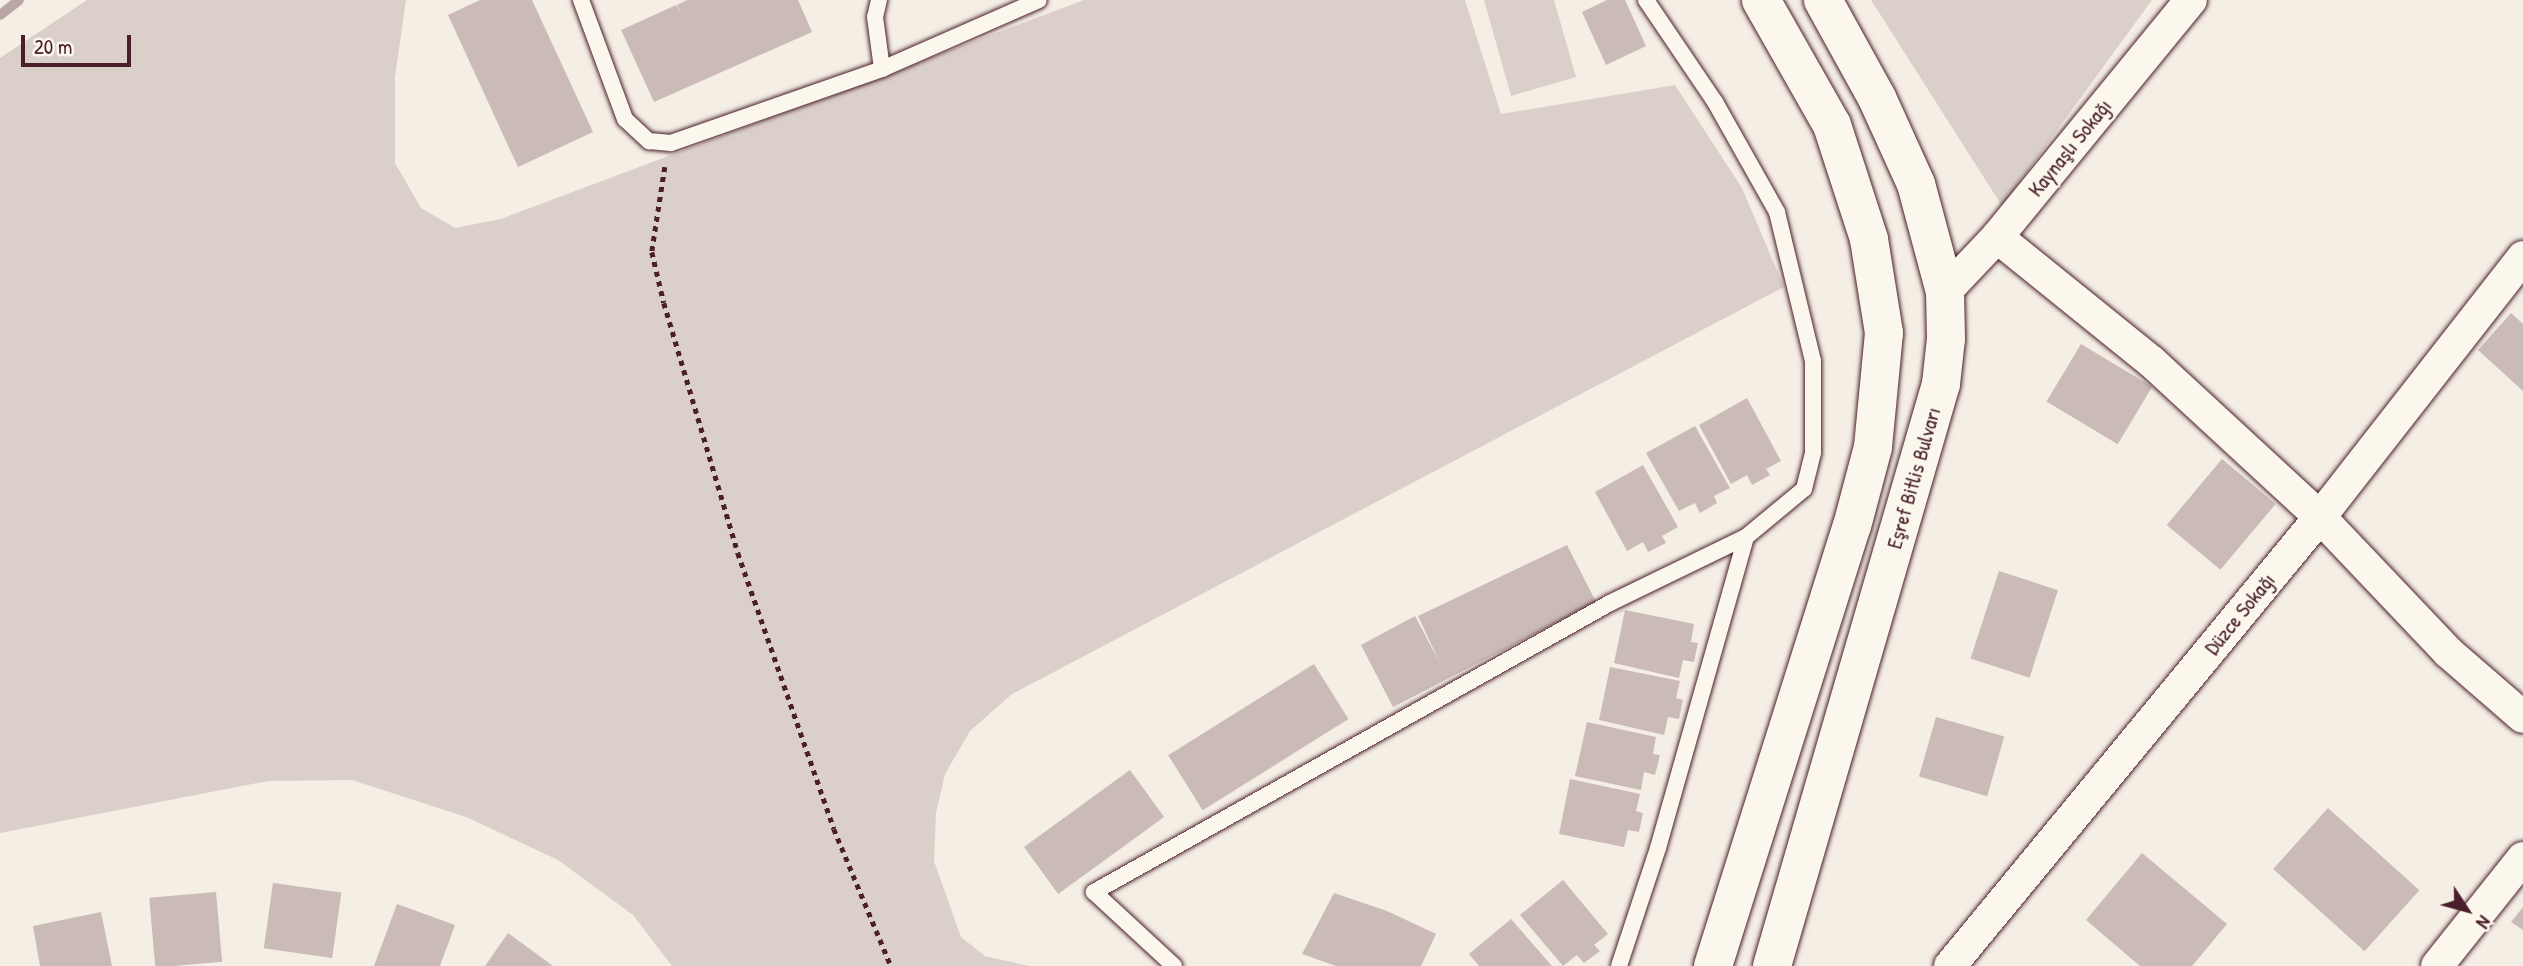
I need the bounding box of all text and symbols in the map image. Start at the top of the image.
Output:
scale bar [24,21,135,65]
text: 20 m [34,32,72,61]
street label: Kaynaşlı Sokağı [2023,94,2117,202]
street label: Eşref Bitlis Bulvarı [1882,404,1946,552]
street label: Düzce Sokağı [2199,568,2281,660]
north arrow [2432,875,2502,945]
text: N [2471,911,2497,934]

